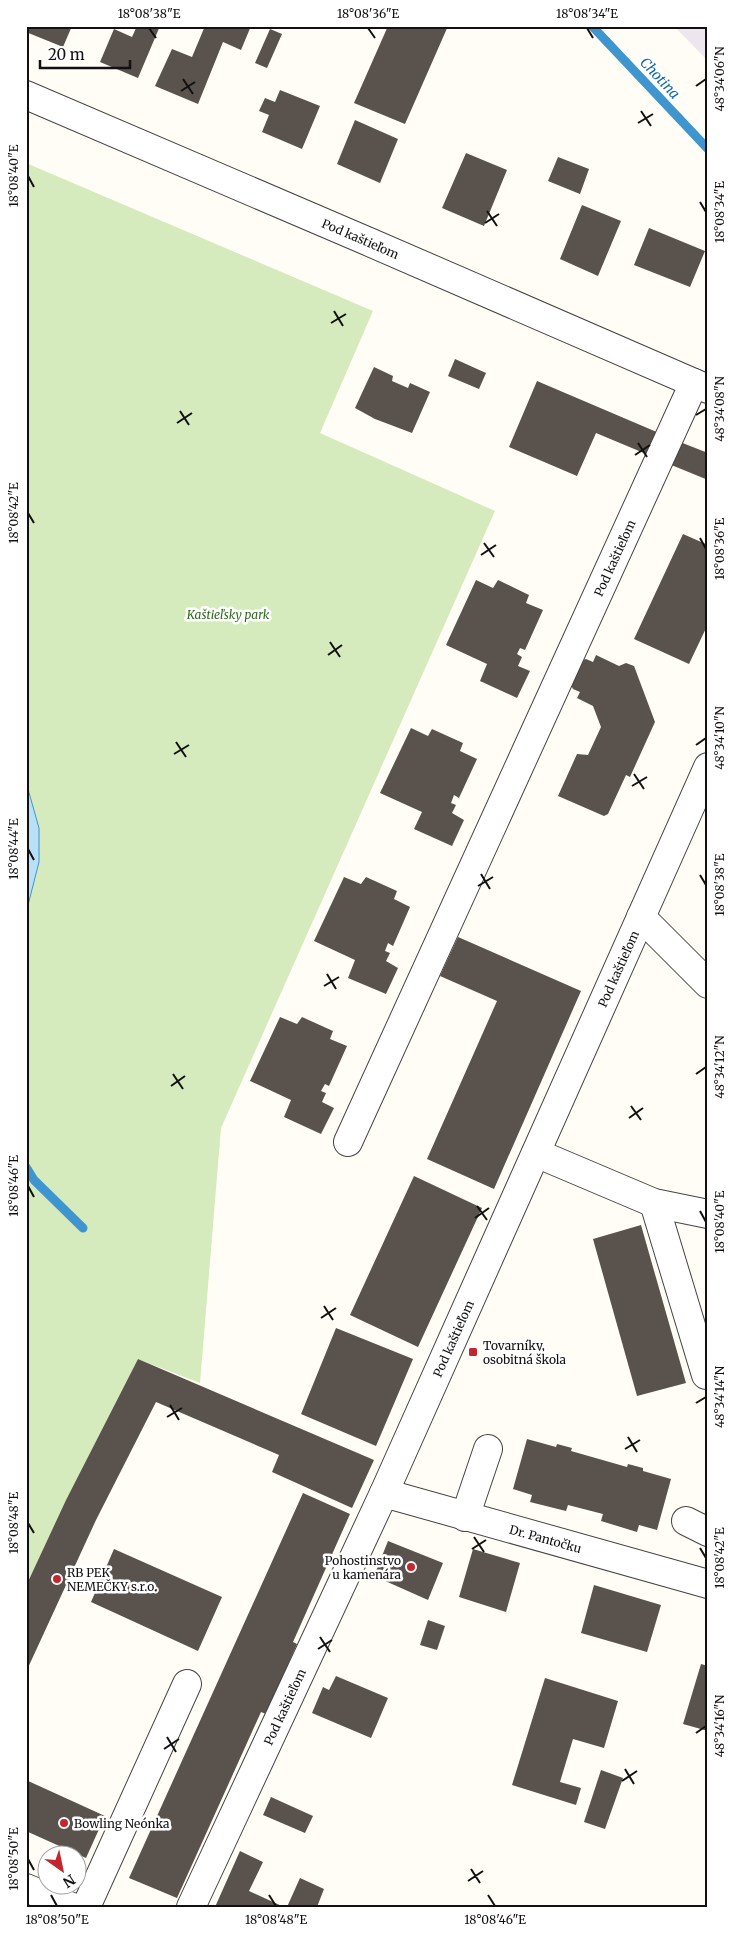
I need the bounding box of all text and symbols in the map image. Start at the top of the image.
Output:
text: 18°08'38"E [118,6,181,21]
text: 18°08'36"E [337,6,399,21]
text: 18°08'34"E [556,6,618,21]
scale bar [40,38,130,70]
text: 20 m [48,45,85,64]
text: 48°34'06"N [712,46,727,112]
water label: Chotina [636,53,684,103]
text: 18°08'40"E [6,144,21,207]
text: 18°08'34"E [712,181,727,243]
street label: Pod kaštieľom [320,215,401,262]
text: 48°34'08"N [712,375,727,442]
text: 18°08'42"E [6,482,21,544]
street label: Pod kaštieľom [590,517,638,598]
text: 18°08'36"E [712,518,727,580]
park label: Kaštieľsky park [186,607,270,622]
text: 48°34'10"N [712,705,727,770]
text: 18°08'44"E [6,818,21,880]
text: 18°08'38"E [712,853,727,916]
street label: Pod kaštieľom [594,928,642,1009]
text: 48°34'12"N [712,1035,727,1099]
text: 18°08'46"E [6,1155,21,1217]
text: 18°08'40"E [712,1190,727,1253]
street label: Pod kaštieľom [429,1298,477,1379]
place label: Tovarníky, osobitná škola [483,1338,567,1367]
marker: Tovarníky, osobitná škola [467,1346,479,1358]
text: 48°34'14"N [712,1365,727,1428]
text: 18°08'48"E [6,1492,21,1554]
street label: Dr. Pantočku [508,1521,584,1556]
text: 18°08'42"E [712,1527,727,1589]
place label: Pohostinstvo u kamenára [325,1553,402,1582]
marker: Pohostinstvo u kamenára [405,1561,417,1573]
place label: RB PEK NEMEČKY s.r.o. [67,1565,157,1594]
marker: RB PEK NEMEČKY s.r.o. [51,1573,63,1585]
street label: Pod kaštieľom [260,1666,309,1747]
text: 48°34'16"N [712,1694,727,1757]
place label: Bowling Neónka [74,1816,170,1831]
marker: Bowling Neónka [58,1817,70,1829]
text: 18°08'50"E [6,1827,21,1891]
north arrow [38,1846,88,1896]
text: N [60,1870,79,1891]
text: 18°08'50"E [25,1912,89,1927]
text: 18°08'48"E [245,1912,307,1927]
text: 18°08'46"E [464,1912,526,1927]

